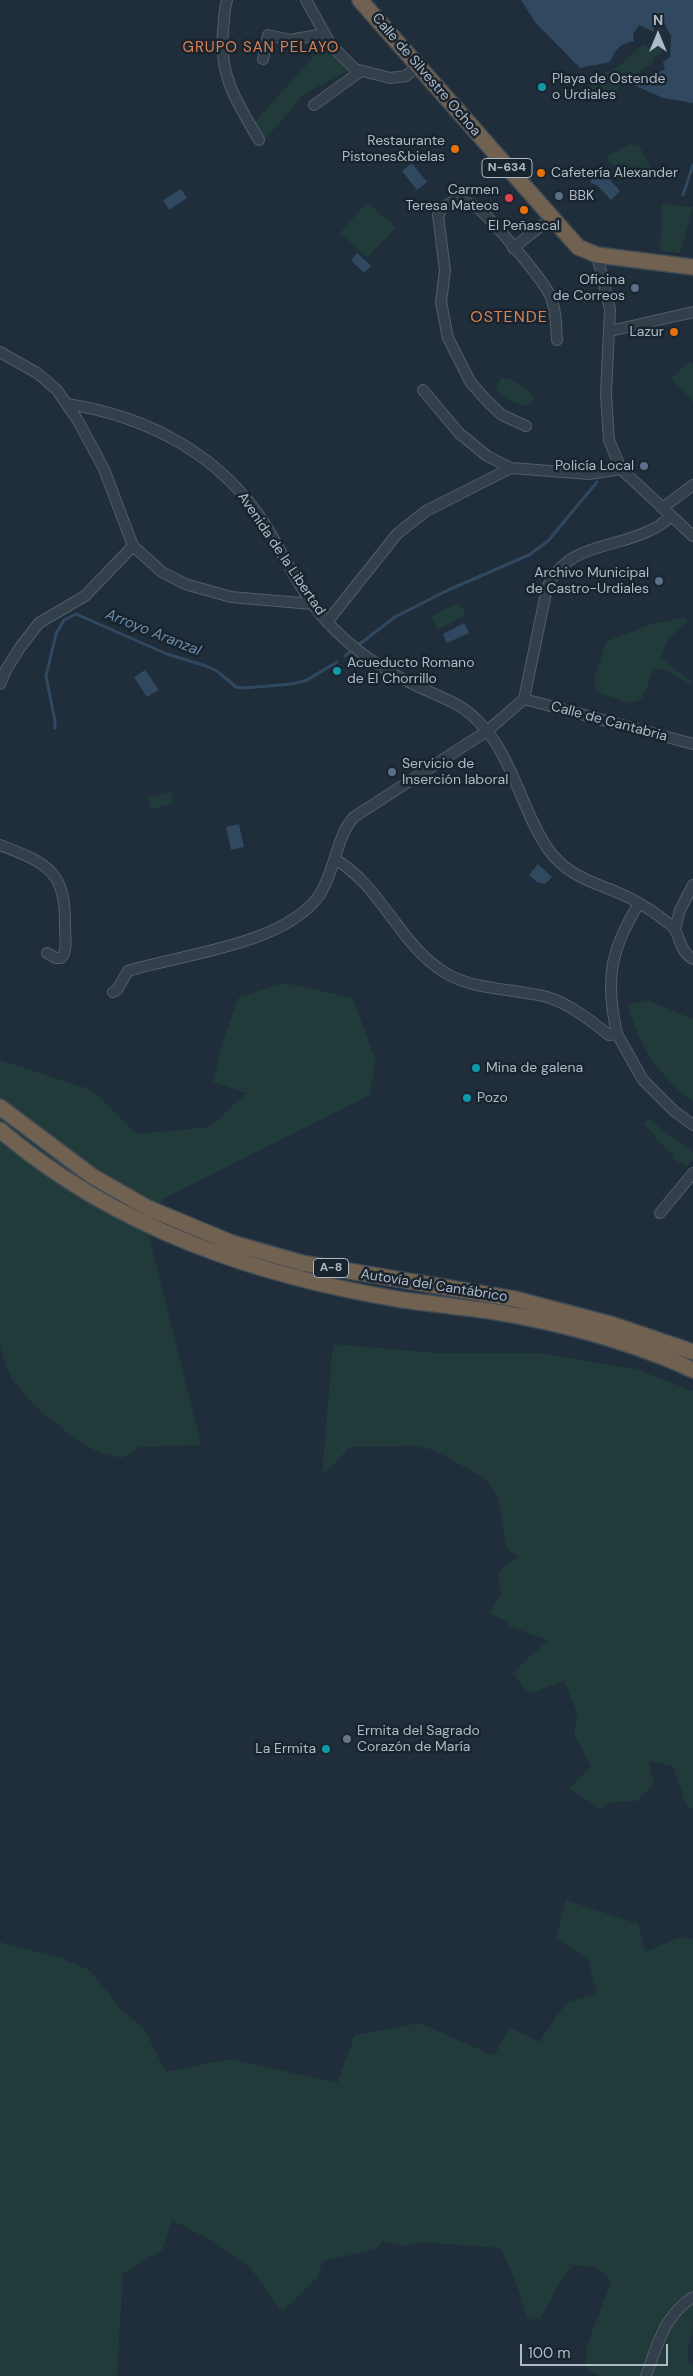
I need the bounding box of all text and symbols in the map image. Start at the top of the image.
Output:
street label: Calle de Silvestre Ochoa [368,10,484,140]
north arrow [633,10,683,60]
text: N [653,11,663,29]
district label: GRUPO SAN PELAYO [181,39,341,57]
place label: Playa de Ostende o Urdiales [552,71,665,104]
marker: Playa de Ostende o Urdiales [536,81,548,93]
place label: Restaurante Pistones&bielas [342,133,445,166]
marker: Restaurante Pistones&bielas [449,143,461,155]
road number: N-634 [482,158,532,178]
place label: Cafetería Alexander [551,165,678,181]
marker: Cafetería Alexander [535,167,547,179]
place label: Carmen Teresa Mateos [405,182,499,214]
place label: BBK [569,188,594,204]
marker: BBK [553,190,565,202]
marker: Carmen Teresa Mateos [503,192,515,204]
marker: El Peñascal [518,204,530,216]
place label: El Peñascal [488,218,560,234]
place label: Oficina de Correos [553,272,625,304]
marker: Oficina de Correos [629,282,641,294]
district label: OSTENDE [469,308,549,328]
place label: Lazur [629,324,664,340]
marker: Lazur [668,326,680,338]
place label: Policía Local [555,458,634,474]
marker: Policía Local [638,460,650,472]
street label: Avenida de la Libertad [234,489,328,619]
place label: Archivo Municipal de Castro-Urdiales [526,565,649,598]
marker: Archivo Municipal de Castro-Urdiales [653,575,665,587]
water label: Arroyo Aranzal [103,606,203,660]
place label: Acueducto Romano de El Chorrillo [347,655,474,688]
marker: Acueducto Romano de El Chorrillo [331,665,343,677]
street label: Calle de Cantabria [549,698,669,746]
place label: Servicio de Inserción laboral [402,756,508,789]
marker: Servicio de Inserción laboral [386,766,398,778]
place label: Mina de galena [486,1060,583,1076]
marker: Mina de galena [470,1062,482,1074]
place label: Pozo [477,1090,508,1106]
marker: Pozo [461,1092,473,1104]
road number: A-8 [314,1258,348,1278]
street label: Autovía del Cantábrico [359,1266,509,1306]
place label: Ermita del Sagrado Corazón de María [357,1723,480,1755]
marker: Ermita del Sagrado Corazón de María [341,1733,353,1745]
place label: La Ermita [255,1741,316,1757]
marker: La Ermita [320,1743,332,1755]
scale bar [523,2334,670,2366]
text: 100 m [528,2343,571,2363]

